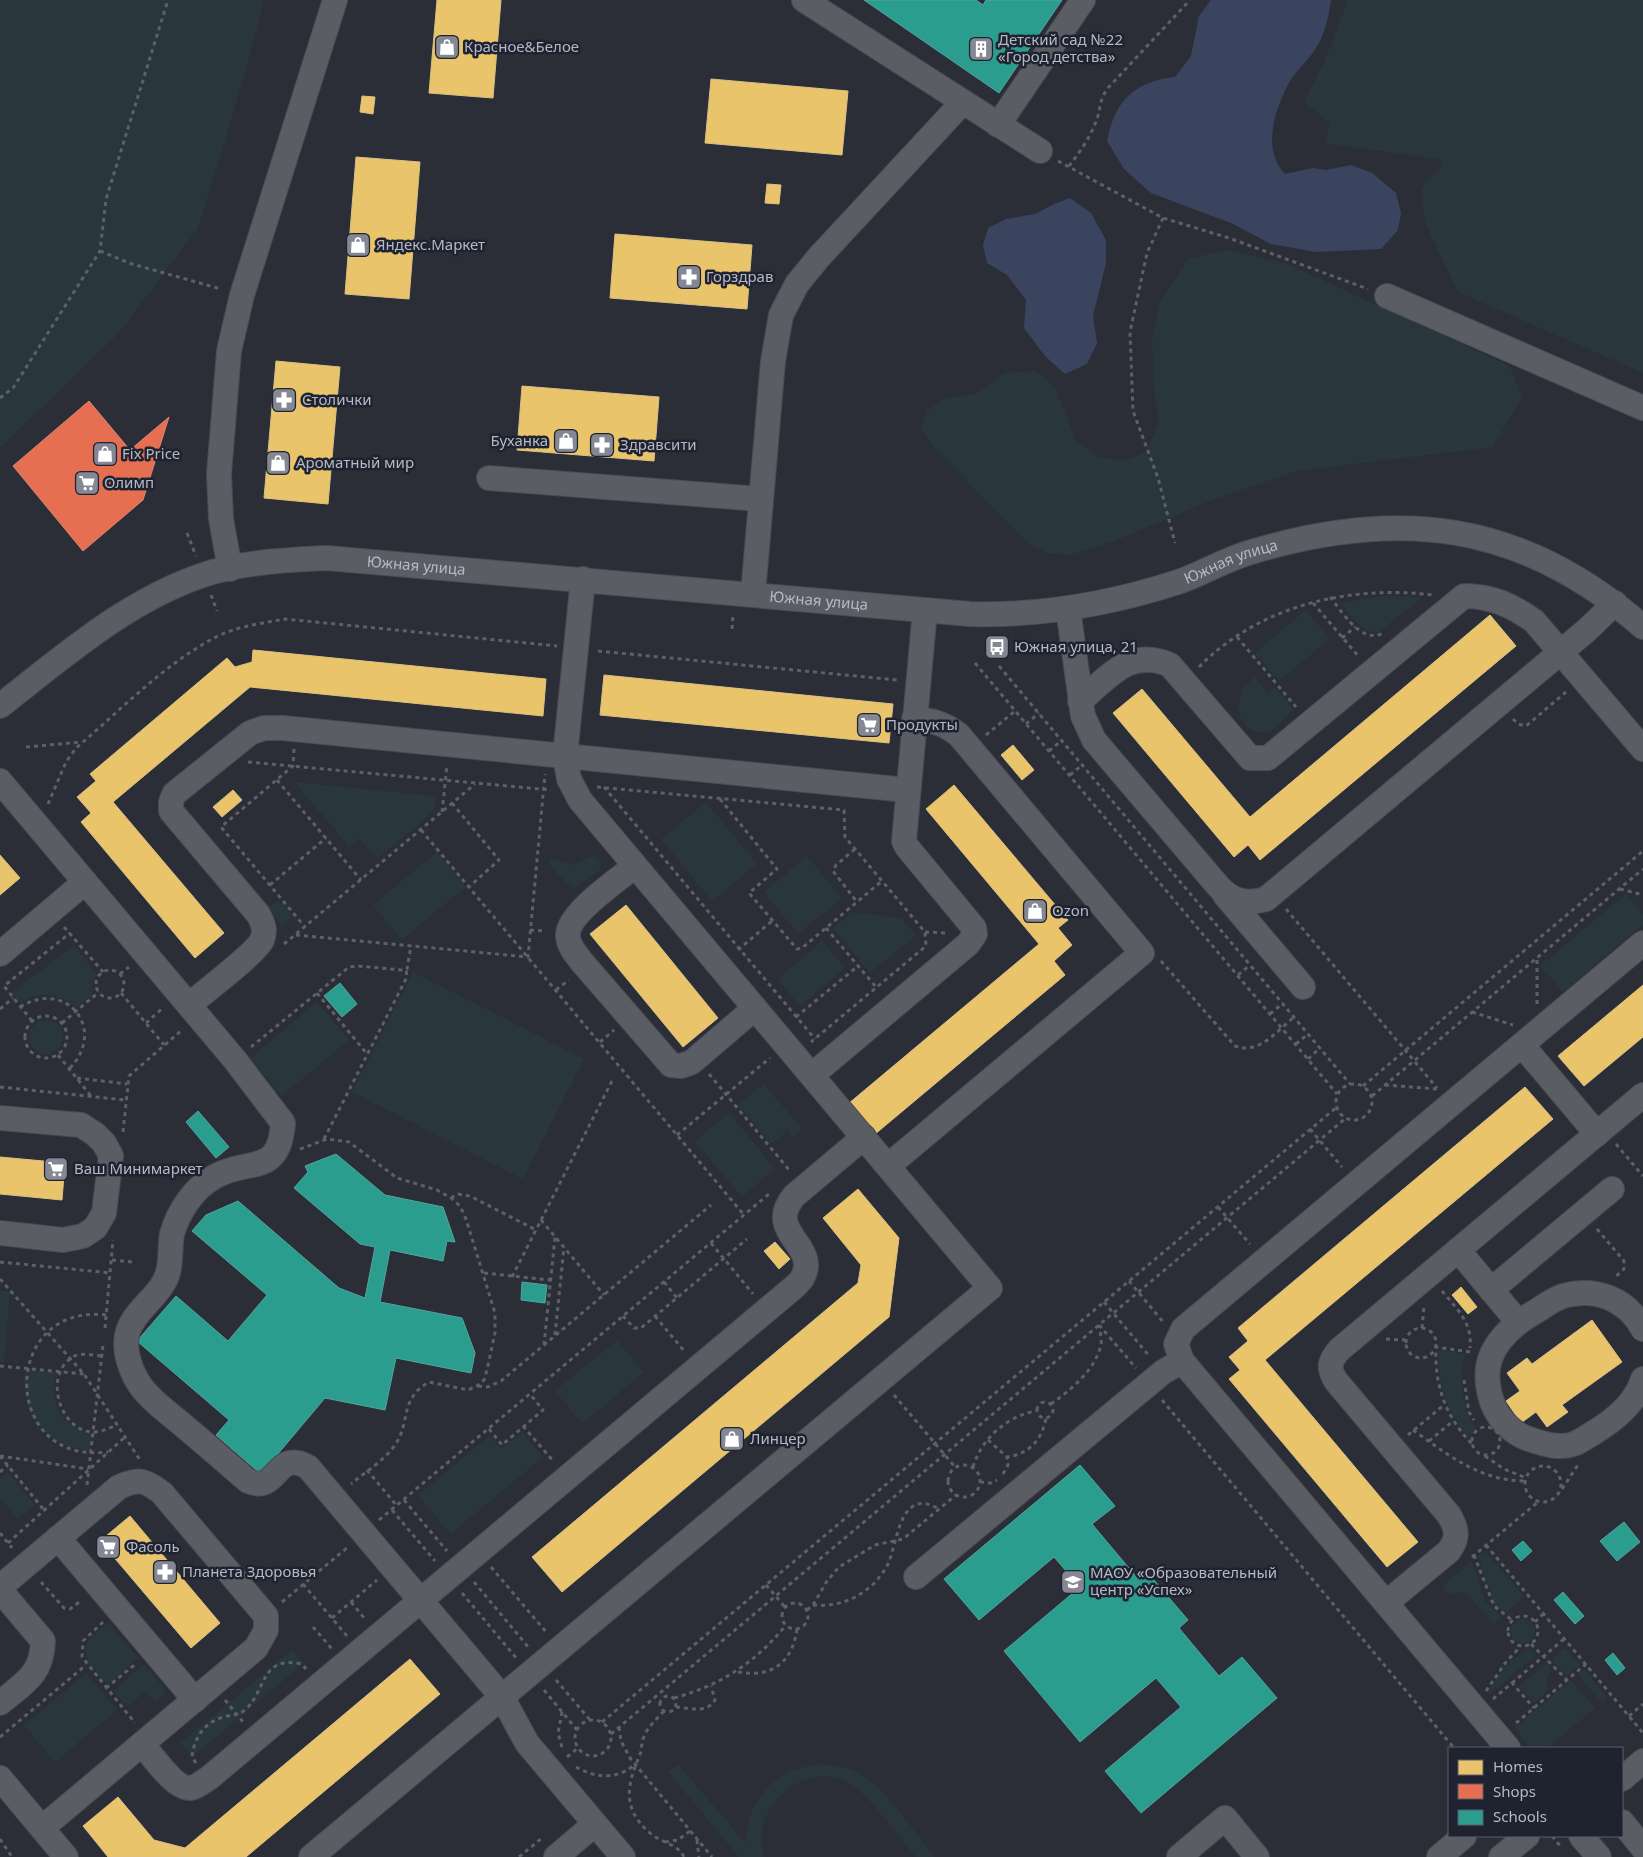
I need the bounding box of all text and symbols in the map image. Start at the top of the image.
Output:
place label: Детский сад №22 «Город детства» [998,29,1123,66]
shop icon: Красное&Белое [434,34,460,60]
place label: Красное&Белое [464,36,579,56]
building icon: Детский сад №22 «Город детства» [968,36,994,62]
shop icon: Яндекс.Маркет [345,232,371,258]
place label: Яндекс.Маркет [376,234,485,254]
pharmacy icon: Горздрав [676,264,702,290]
place label: Горздрав [706,266,773,286]
pharmacy icon: Столички [271,387,297,413]
place label: Столички [302,389,372,409]
shop icon: Буханка [553,428,579,454]
place label: Буханка [490,430,548,450]
pharmacy icon: Здравсити [589,432,615,458]
place label: Здравсити [620,434,697,454]
shop icon: Fix Price [92,441,118,467]
place label: Fix Price [122,443,180,463]
shop icon: Ароматный мир [265,450,291,476]
place label: Ароматный мир [296,452,414,472]
supermarket icon: Олимп [74,470,100,496]
place label: Олимп [104,472,154,492]
street label: Южная улица [1181,534,1279,588]
street label: Южная улица [366,551,466,579]
street label: Южная улица [769,586,869,614]
bus stop icon: Южная улица, 21 [984,634,1010,660]
place label: Южная улица, 21 [1014,636,1138,656]
supermarket icon: Продукты [856,712,882,738]
place label: Продукты [886,714,958,734]
shop icon: Ozon [1022,898,1048,924]
place label: Ozon [1052,900,1089,920]
supermarket icon: Ваш Минимаркет [43,1156,69,1182]
place label: Ваш Минимаркет [74,1158,203,1178]
shop icon: Линцер [719,1426,745,1452]
place label: Линцер [750,1428,806,1448]
supermarket icon: Фасоль [95,1534,121,1560]
place label: Фасоль [126,1536,180,1556]
pharmacy icon: Планета Здоровья [152,1559,178,1585]
place label: Планета Здоровья [182,1561,316,1581]
place label: МАОУ «Образовательный центр «Успех» [1090,1562,1277,1599]
school or university icon: МАОУ «Образовательный центр «Успех» [1060,1569,1086,1595]
legend [1448,1747,1623,1837]
text: Homes [1493,1756,1543,1776]
text: Shops [1493,1781,1536,1801]
text: Schools [1493,1806,1547,1826]

